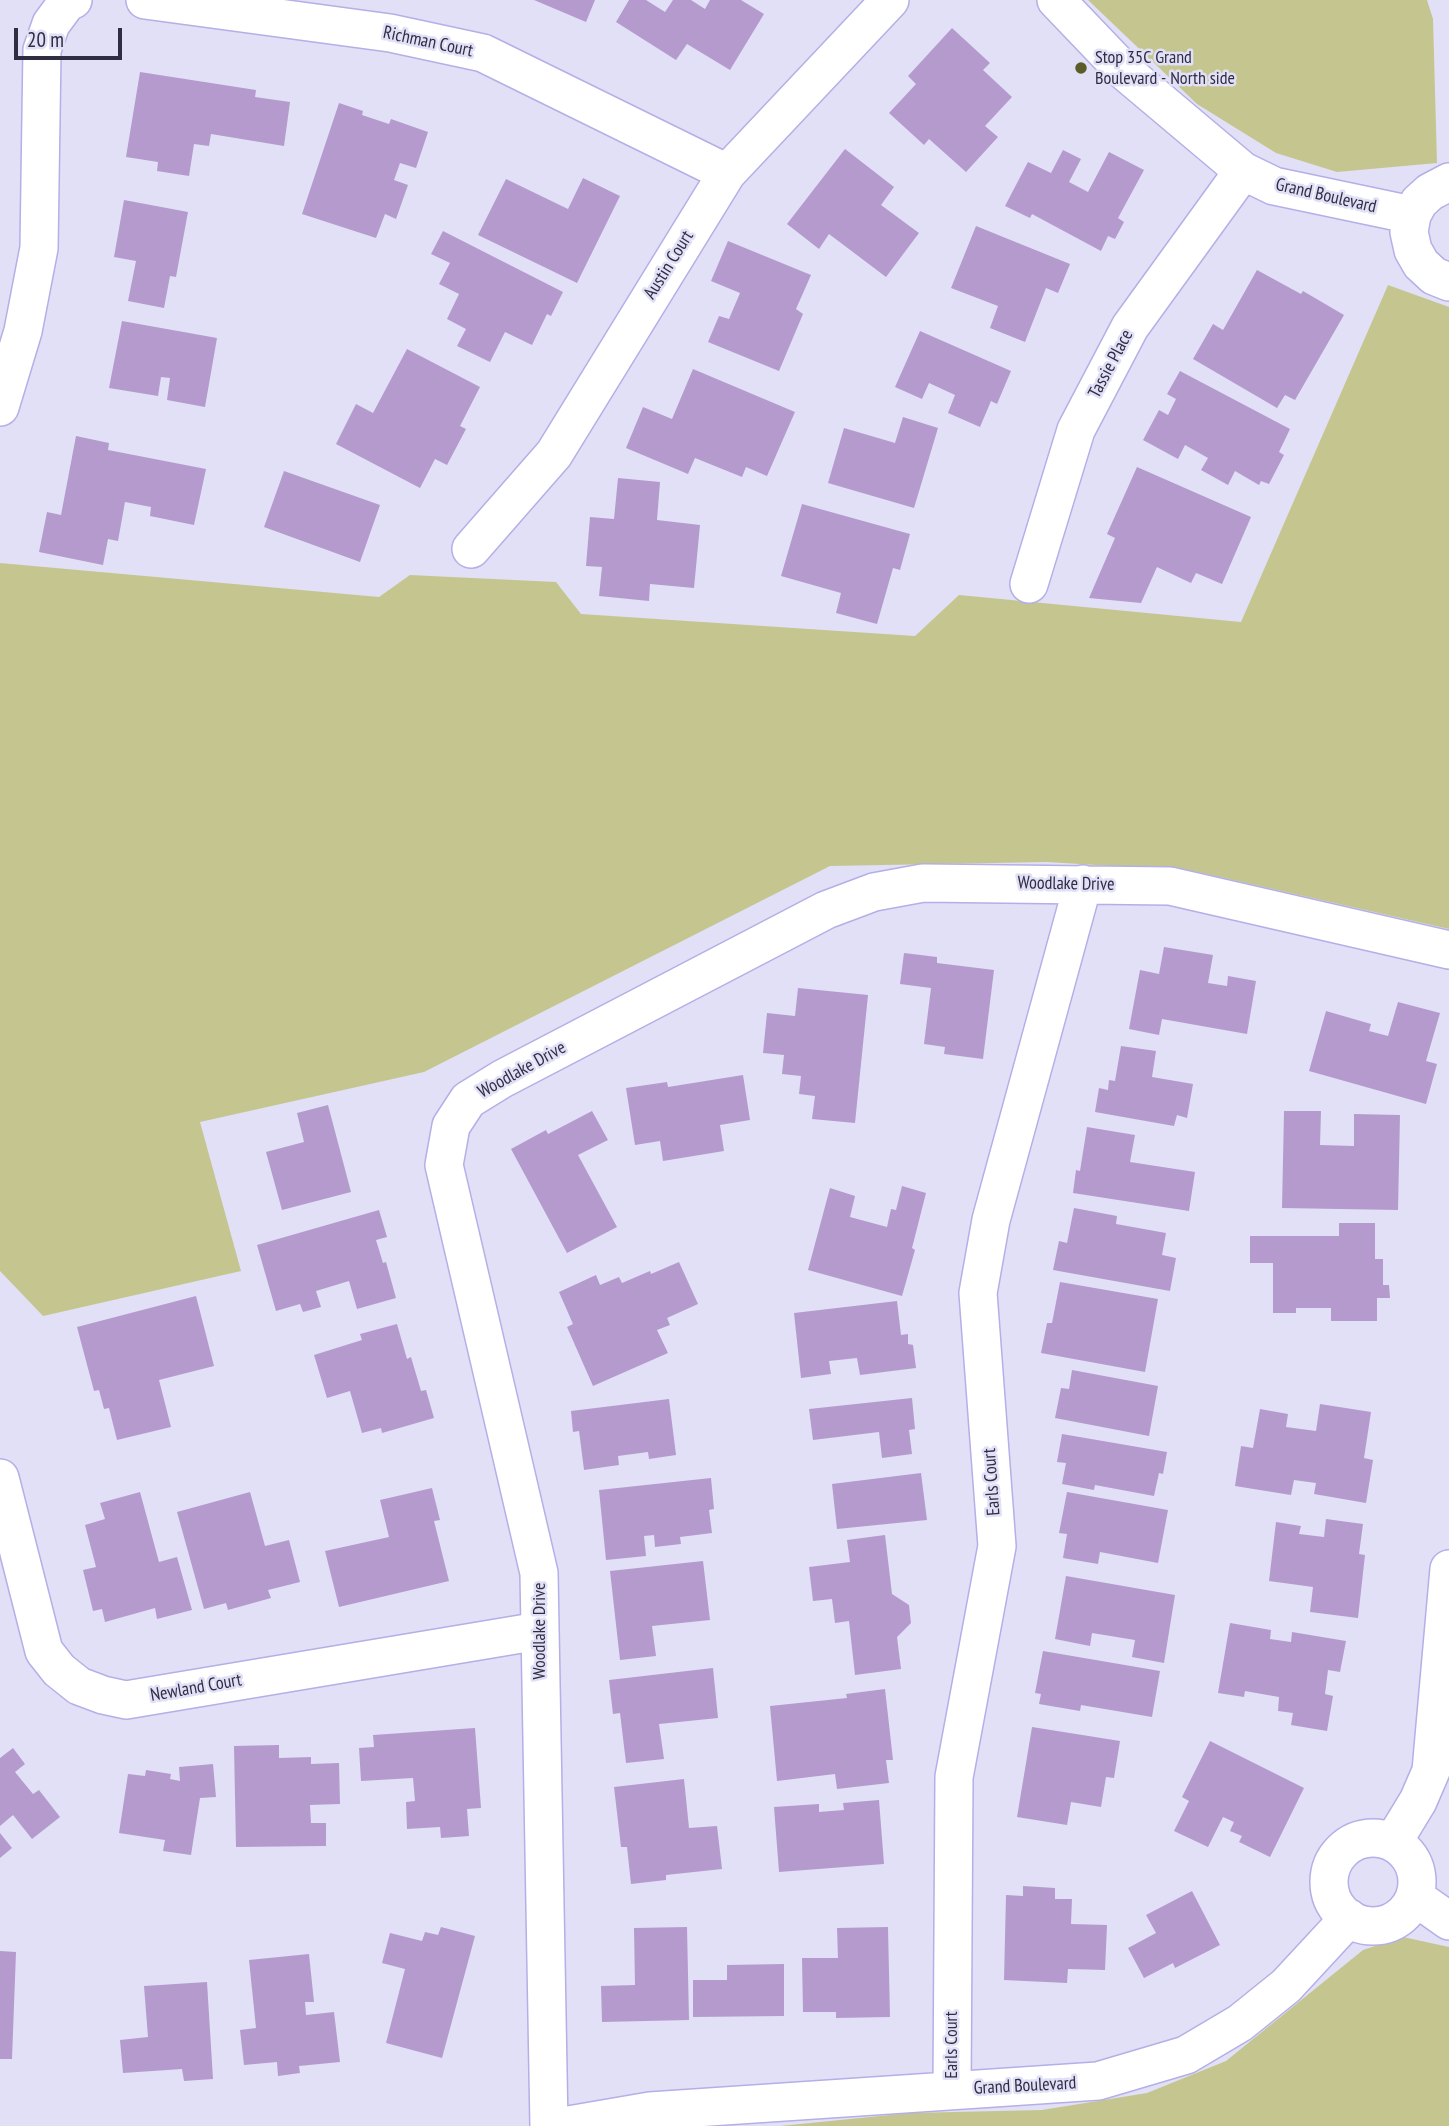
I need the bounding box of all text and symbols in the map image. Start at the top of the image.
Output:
scale bar [18,14,126,58]
street label: Richman Court [381,22,475,62]
text: 20 m [27,26,64,53]
place label: Stop 35C Grand Boulevard - North side [1095,47,1235,90]
marker: Stop 35C Grand Boulevard - North side [1073,60,1089,76]
street label: Grand Boulevard [1273,174,1379,218]
street label: Austin Court [640,227,698,303]
street label: Tassie Place [1084,326,1138,402]
street label: Woodlake Drive [1017,872,1115,896]
street label: Woodlake Drive [474,1037,570,1103]
street label: Earls Court [979,1448,1005,1516]
street label: Woodlake Drive [529,1583,551,1679]
street label: Newland Court [149,1669,243,1707]
street label: Earls Court [941,2011,963,2079]
street label: Grand Boulevard [973,2073,1077,2099]

